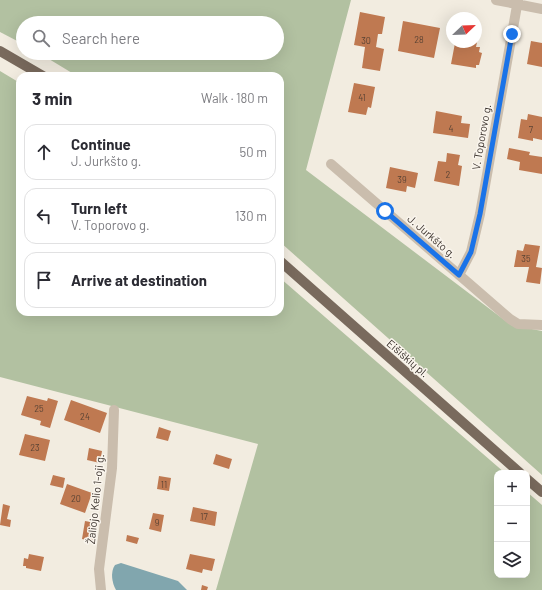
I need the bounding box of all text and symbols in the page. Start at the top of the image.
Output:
north arrow [446,12,482,48]
search box [16,16,284,60]
route end [503,25,521,43]
icon: search [30,27,52,49]
text: Search here [62,29,140,47]
house number: 28 [414,34,424,45]
house number: 30 [361,35,371,46]
text: 3 min [32,88,72,108]
text: Walk · 180 m [201,90,268,106]
house number: 41 [358,92,366,103]
street label: V. Toporovo g. [469,103,493,171]
house number: 4 [449,123,454,134]
house number: 7 [529,124,534,135]
text: Continue [71,135,131,153]
icon: ahead [33,141,55,163]
text: 50 m [240,144,267,160]
text: J. Jurkšto g. [71,153,141,169]
house number: 2 [446,169,451,180]
house number: 39 [397,174,407,185]
text: Turn left [71,199,127,217]
route start [376,202,394,220]
icon: left [33,205,55,227]
text: 130 m [235,208,267,224]
street label: J. Jurkšto g. [405,212,459,260]
text: V. Toporovo g. [71,217,150,233]
house number: 35 [521,253,531,264]
icon: arrive [33,269,55,291]
text: Arrive at destination [71,271,207,289]
street label: Eišiškių pl. [384,336,432,380]
house number: 25 [34,403,44,414]
house number: 24 [80,411,90,422]
house number: 23 [30,442,40,453]
street label: Žaliojo Kelio 1-oji g. [84,453,106,545]
map controls [494,470,530,578]
button: + [494,470,530,506]
house number: 11 [161,479,167,490]
house number: 20 [71,493,81,504]
button: − [494,506,530,542]
house number: 17 [200,511,208,522]
house number: 9 [155,517,160,528]
button: layers [494,542,530,578]

